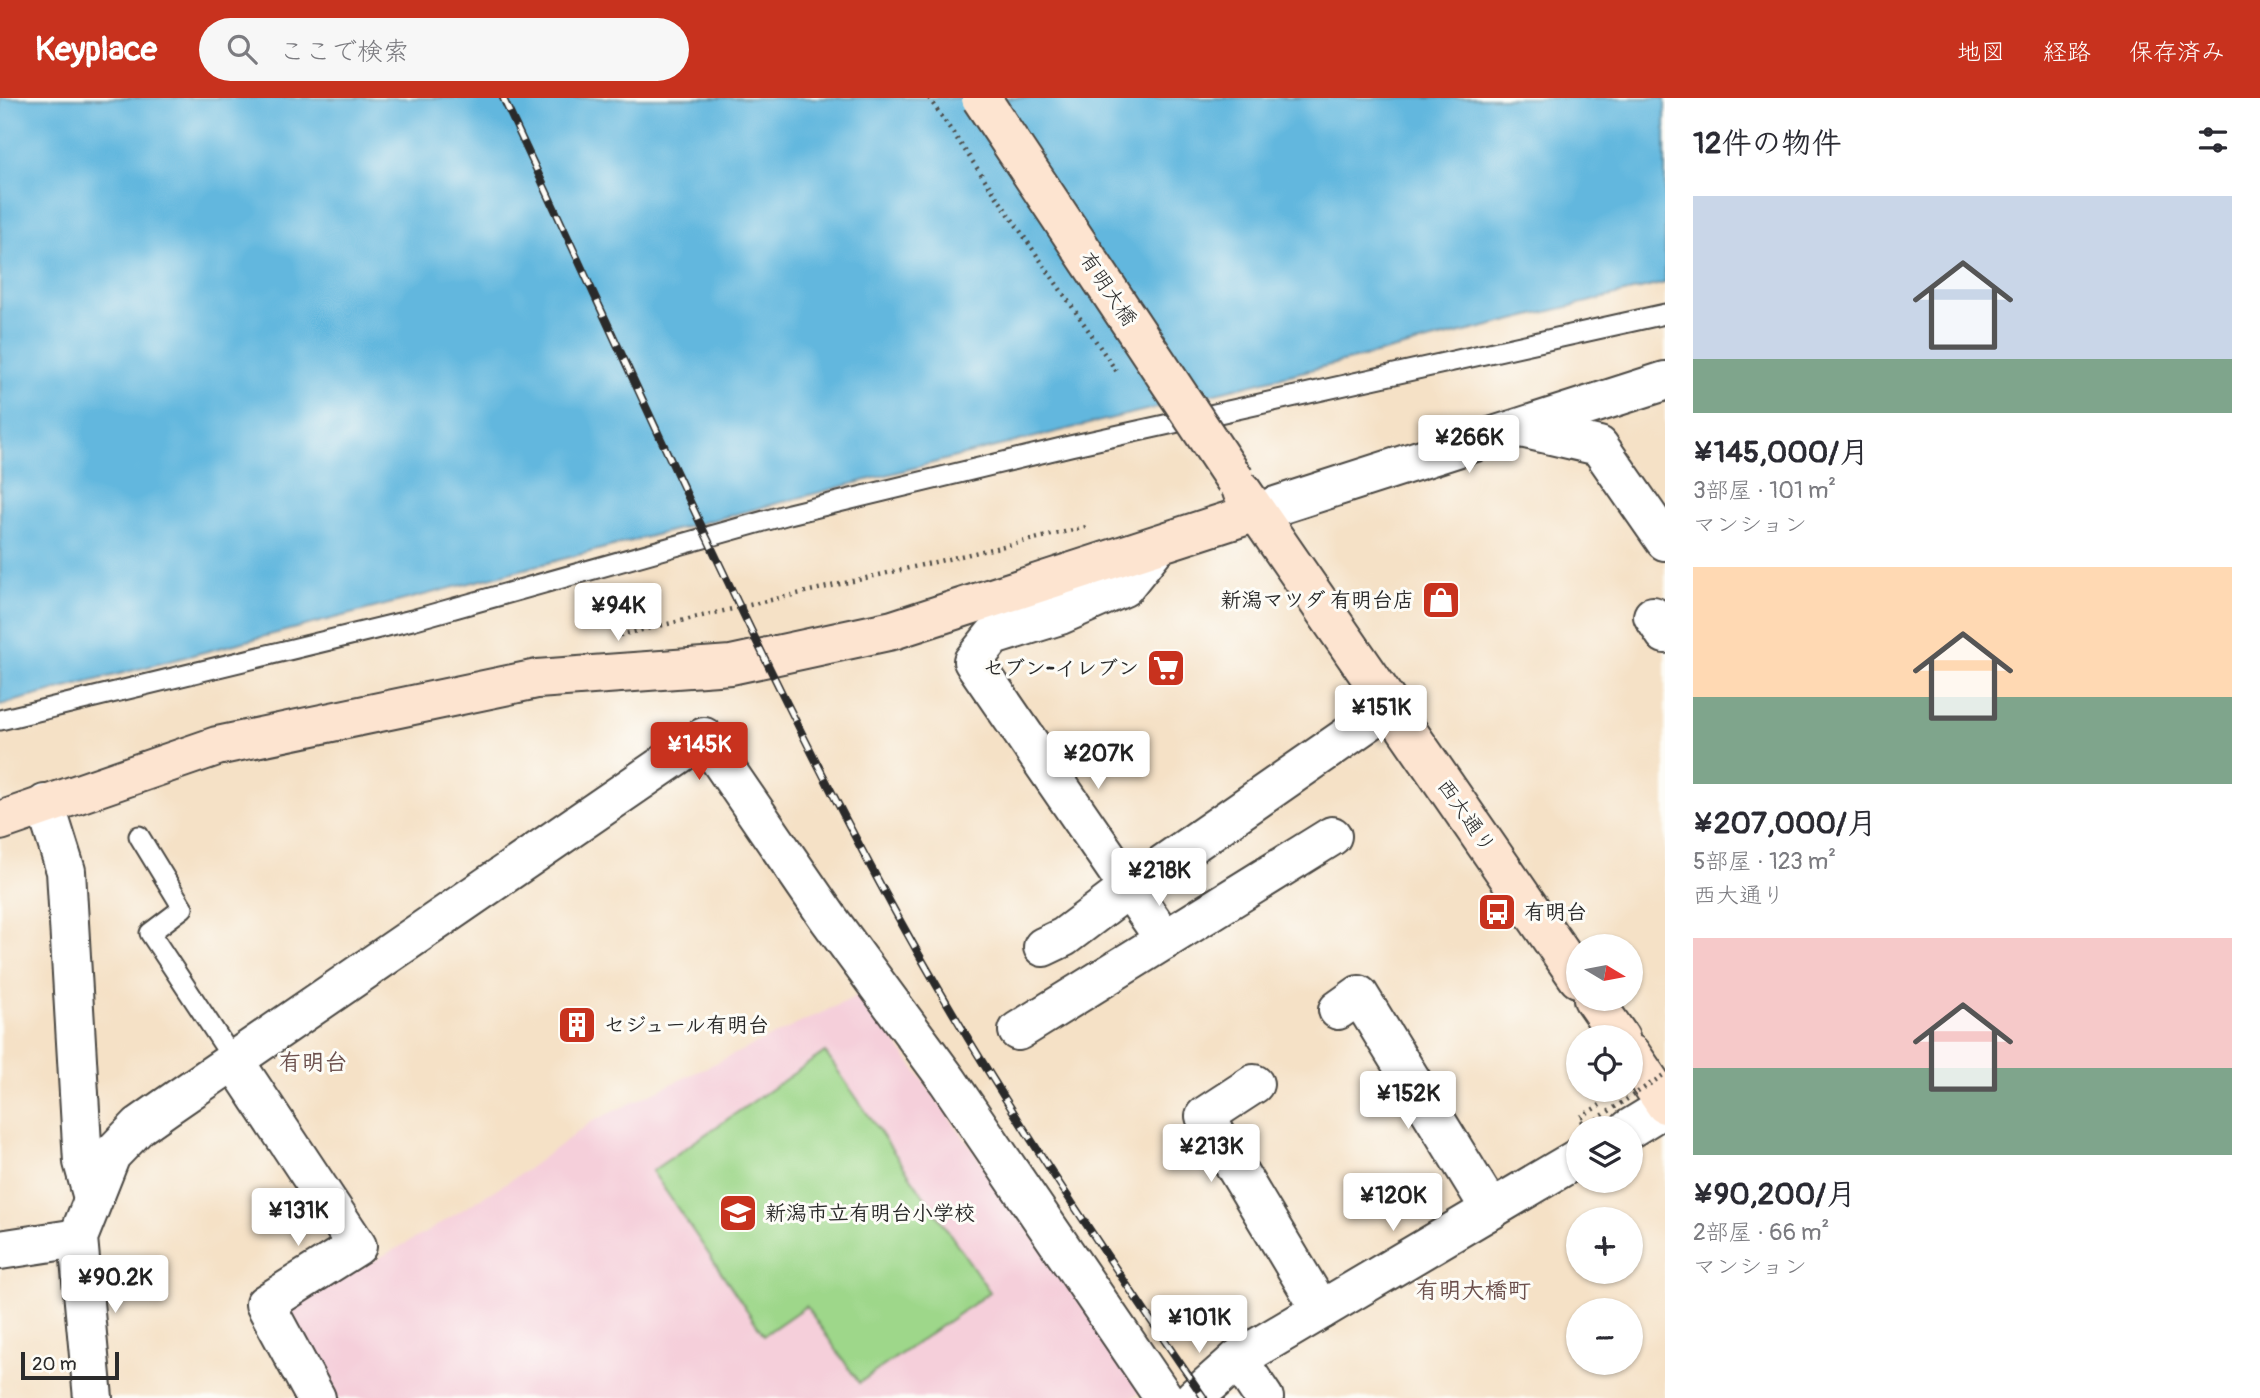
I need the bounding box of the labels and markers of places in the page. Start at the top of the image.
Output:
pin: ¥266K [1420,416,1518,475]
shop icon: 新潟マツダ 有明台店 [1420,579,1462,621]
pin: ¥94K [577,584,659,643]
place label: 新潟マツダ 有明台店 [1220,587,1414,614]
supermarket icon: セブン-イレブン [1145,647,1187,689]
place label: セブン-イレブン [983,655,1139,682]
pin: ¥151K [1332,686,1430,745]
pin: ¥145K [650,722,748,782]
pin: ¥207K [1049,732,1147,791]
pin: ¥218K [1110,848,1208,908]
bus stop icon: 有明台 [1476,891,1518,933]
place label: 有明台 [1524,899,1587,926]
building icon: セジュール有明台 [556,1004,598,1046]
place label: セジュール有明台 [604,1012,769,1039]
pin: ¥152K [1359,1072,1457,1131]
pin: ¥213K [1162,1124,1260,1184]
pin: ¥120K [1344,1174,1442,1233]
pin: ¥131K [249,1188,347,1248]
school or university icon: 新潟市立有明台小学校 [717,1192,759,1234]
place label: 新潟市立有明台小学校 [765,1200,975,1227]
pin: ¥90.2K [58,1256,172,1315]
pin: ¥101K [1150,1296,1248,1355]

